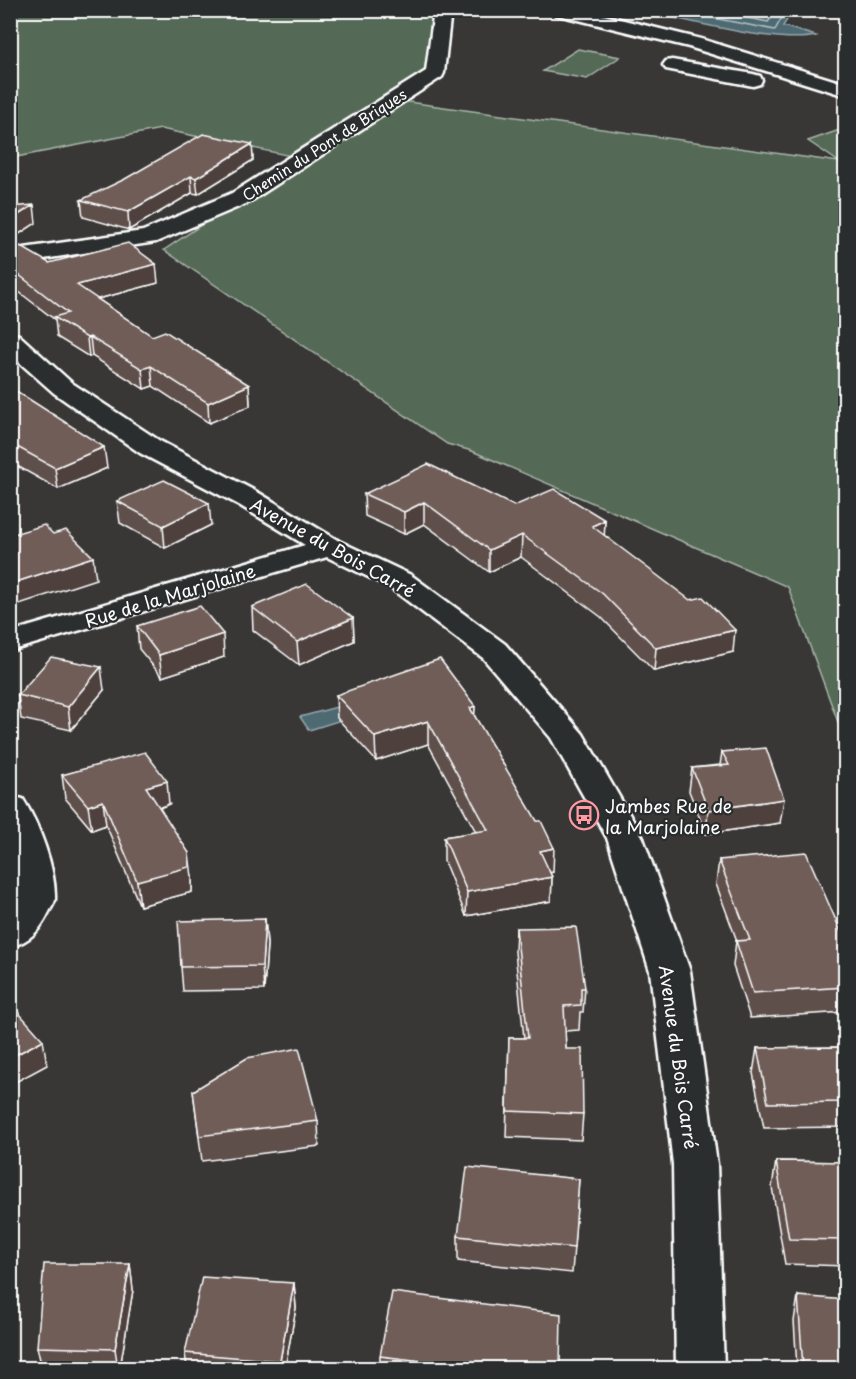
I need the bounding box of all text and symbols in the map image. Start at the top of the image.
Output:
street label: Chemin du Pont de Briques [237,82,411,206]
street label: Avenue du Bois Carré [245,490,421,604]
street label: Rue de la Marjolaine [81,556,259,634]
place label: Jambes Rue de la Marjolaine [605,792,732,840]
bus stop icon: Jambes Rue de la Marjolaine [568,799,600,831]
street label: Avenue du Bois Carré [653,963,705,1151]

